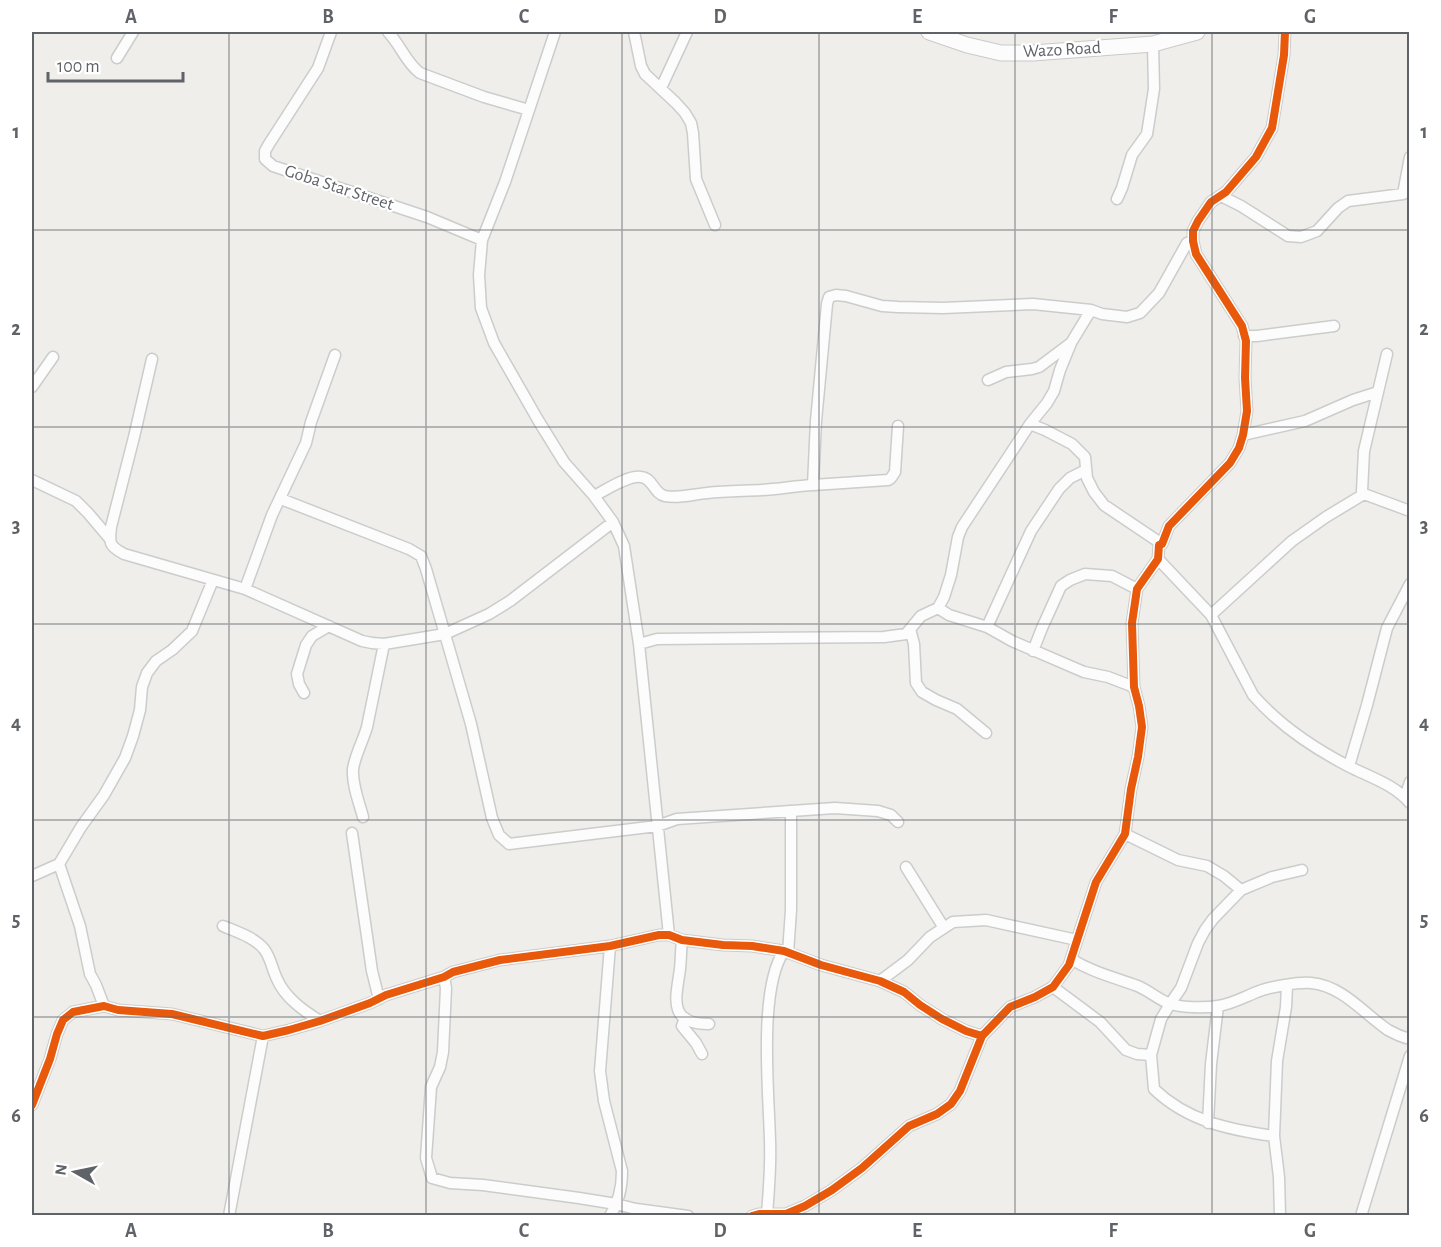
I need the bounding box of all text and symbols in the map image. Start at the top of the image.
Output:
text: A [125,7,137,27]
text: B [322,7,334,27]
text: C [519,7,530,27]
text: D [713,7,727,27]
text: E [912,7,922,27]
text: F [1108,7,1118,27]
text: G [1304,7,1316,27]
street label: Wazo Road [1022,39,1102,61]
scale bar [48,45,183,83]
text: 100 m [57,58,100,76]
text: 1 [12,122,20,142]
text: 1 [1420,122,1428,142]
street label: Goba Star Street [282,162,396,214]
text: 2 [11,319,21,339]
text: 2 [1419,319,1429,339]
text: 3 [12,516,20,536]
text: 3 [1420,516,1428,536]
text: 4 [11,713,21,733]
text: 4 [1419,713,1429,733]
text: 5 [12,910,20,930]
text: 5 [1420,910,1428,930]
text: 6 [11,1106,21,1126]
text: 6 [1419,1106,1429,1126]
north arrow [45,1142,105,1202]
text: N [52,1163,70,1177]
text: A [125,1221,137,1241]
text: B [322,1221,334,1241]
text: C [519,1221,530,1241]
text: D [713,1221,727,1241]
text: E [912,1221,922,1241]
text: F [1108,1221,1118,1241]
text: G [1304,1221,1316,1241]

